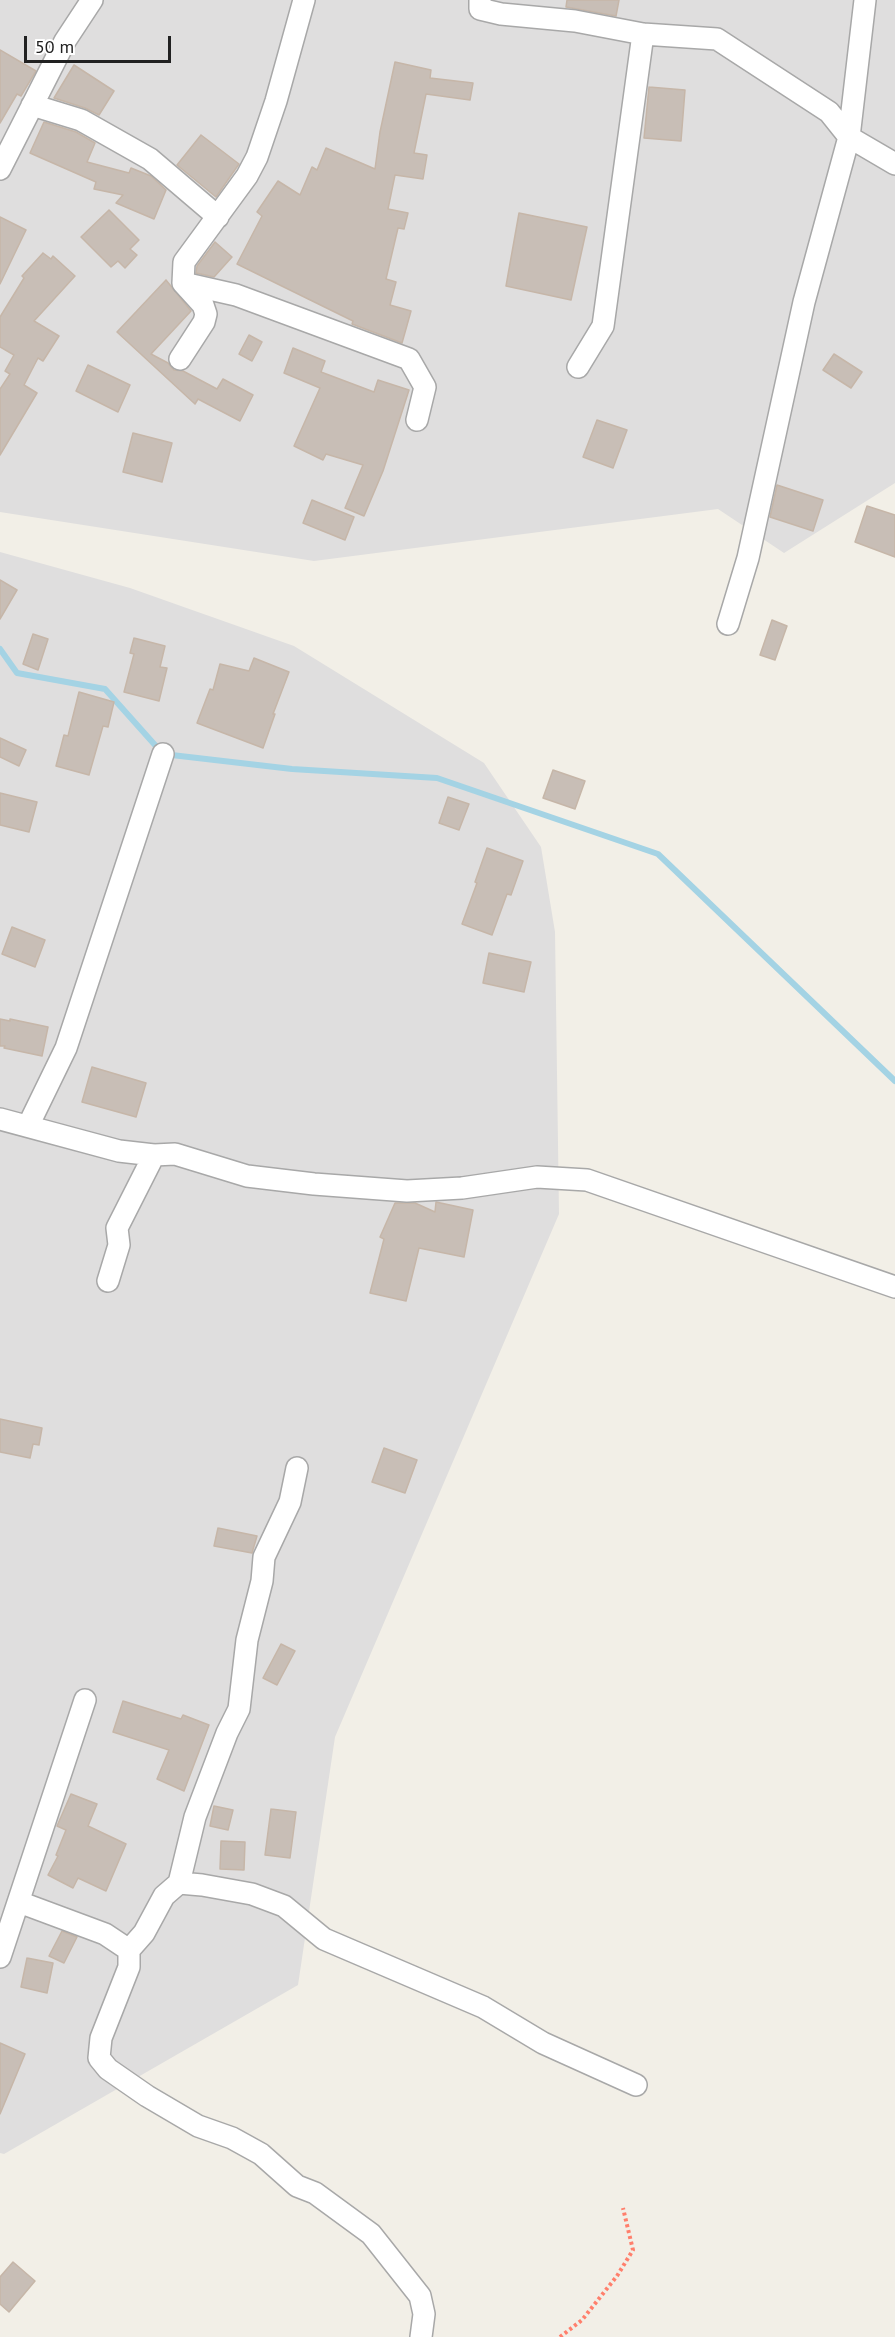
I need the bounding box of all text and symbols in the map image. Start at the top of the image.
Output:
scale bar [27,24,174,62]
text: 50 m [35,35,74,58]

